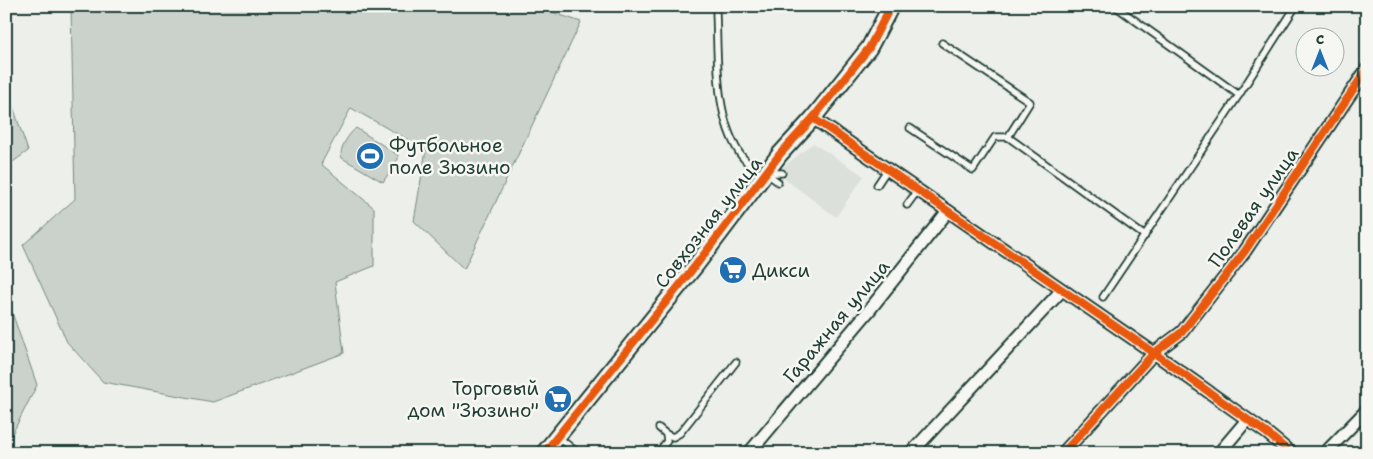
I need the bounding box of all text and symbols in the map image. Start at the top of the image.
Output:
north arrow [1296,28,1346,78]
text: С [1316,30,1324,48]
place label: Футбольное поле Зюзино [389,133,511,180]
sports icon: Футбольное поле Зюзино [355,141,385,171]
street label: Полевая улица [1203,142,1304,272]
street label: Совхозная улица [649,151,768,293]
street label: Гаражная улица [777,254,895,388]
supermarket icon: Дикси [718,255,748,285]
place label: Дикси [752,258,810,283]
place label: Торговый дом "Зюзино" [408,376,539,423]
supermarket icon: Торговый дом "Зюзино" [543,384,573,414]

